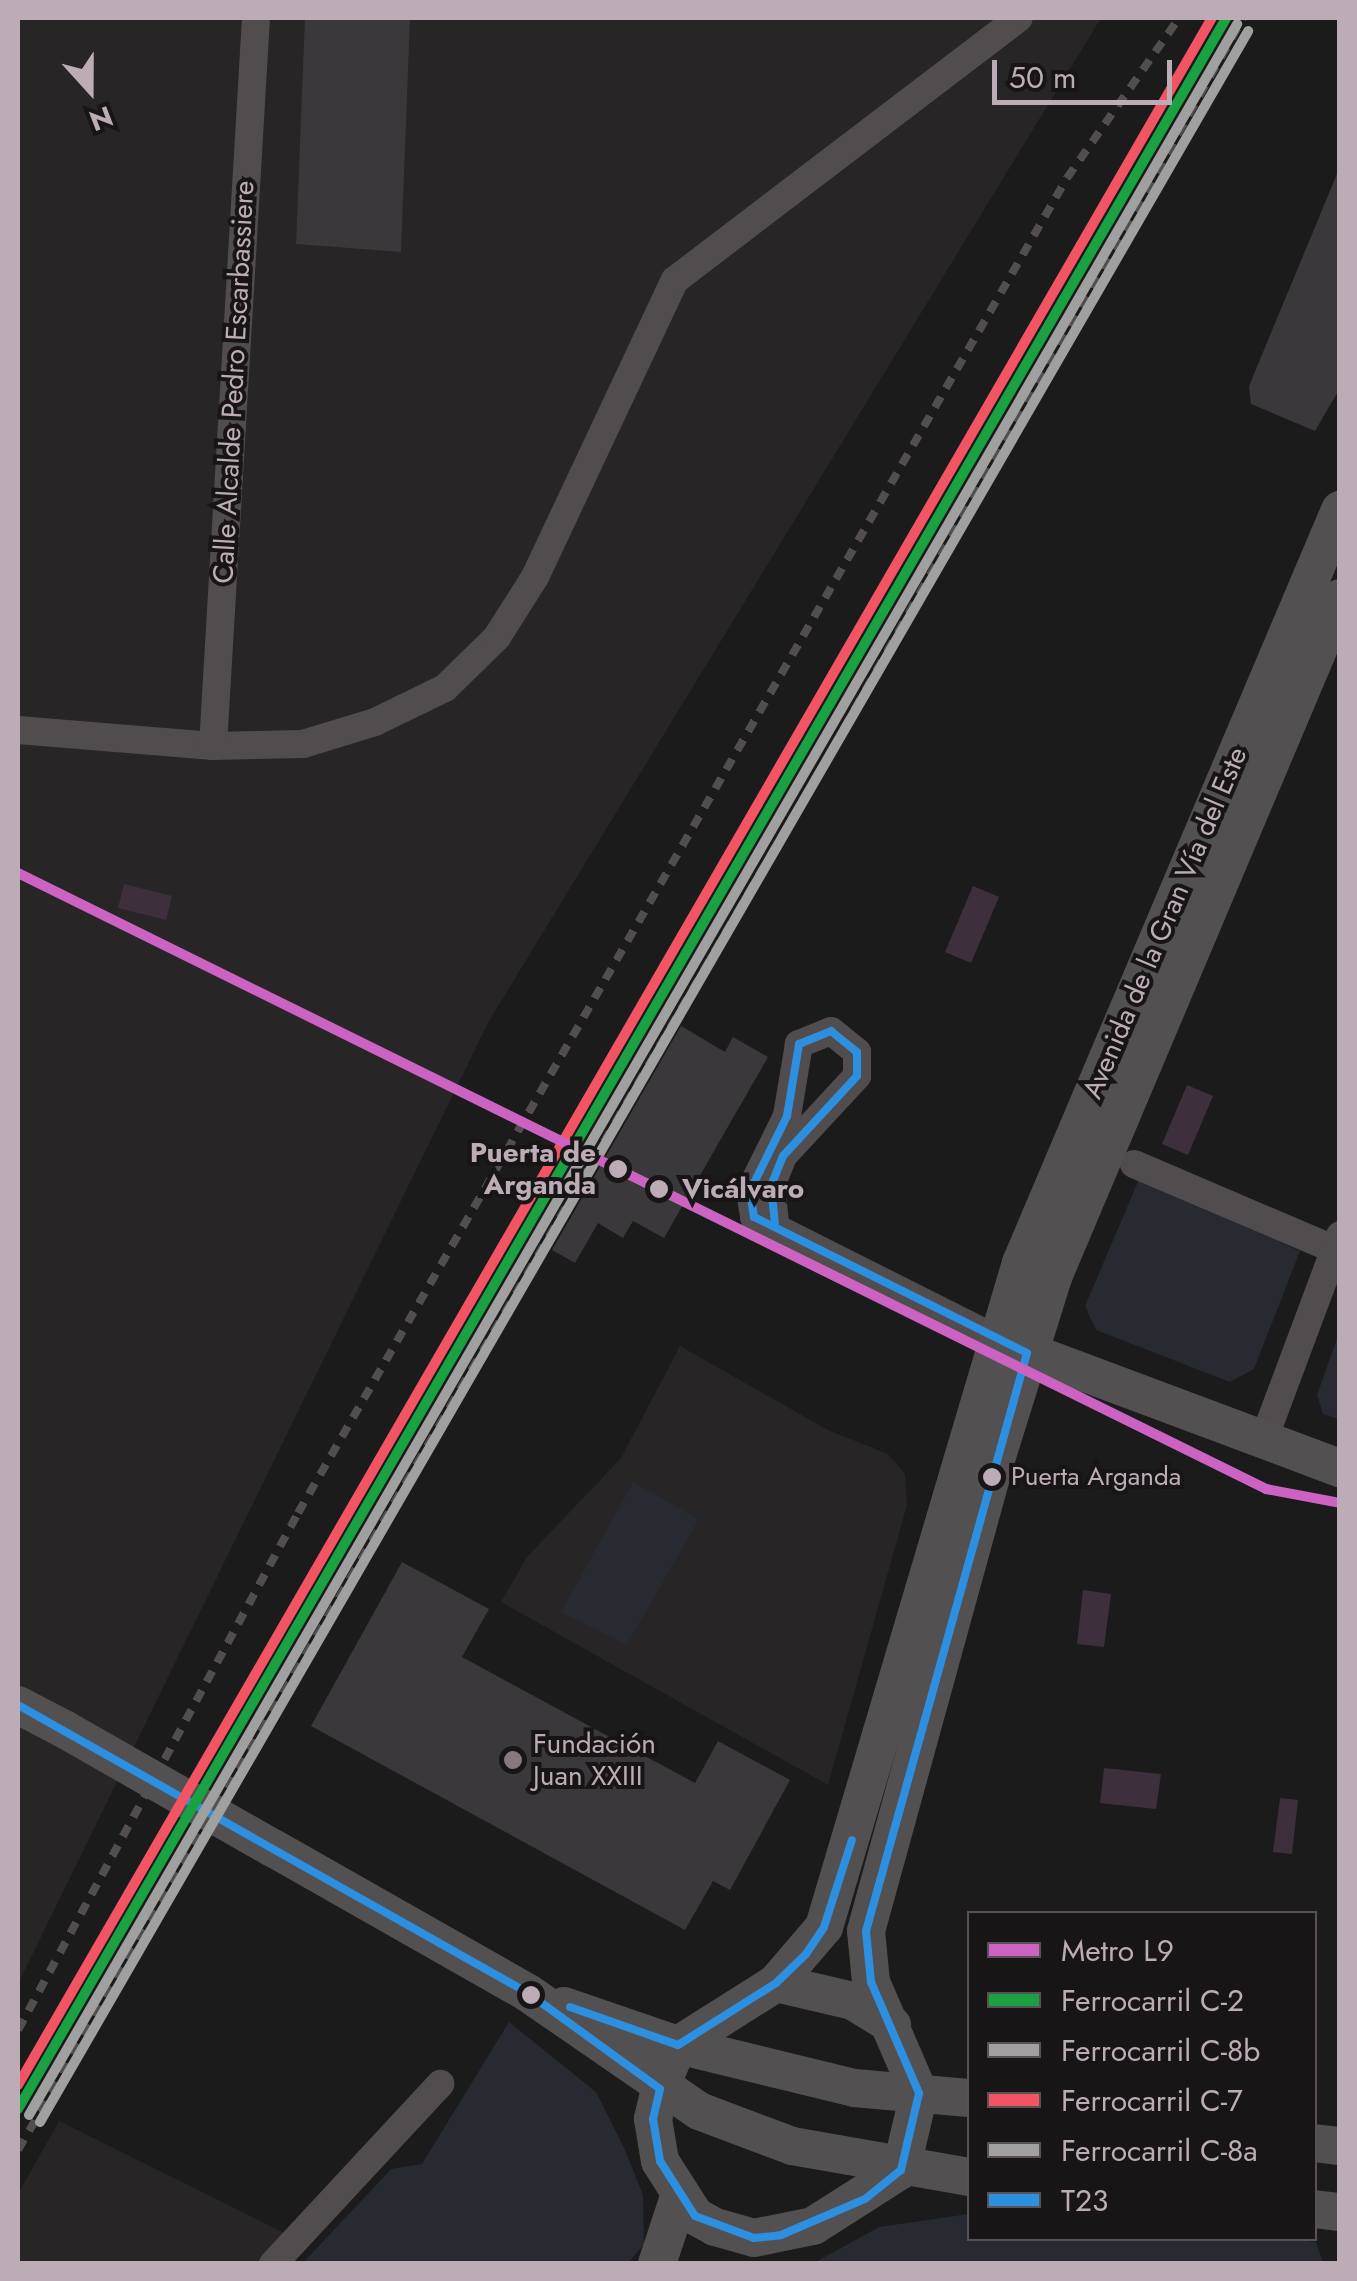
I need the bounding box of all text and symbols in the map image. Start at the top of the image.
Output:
north arrow [40,40,140,140]
scale bar [997,40,1177,102]
text: 50 m [1009,56,1076,99]
text: N [83,95,119,142]
street label: Calle Alcalde Pedro Escarbassiere [207,180,261,584]
street label: Avenida de la Gran Vía del Este [1076,742,1254,1104]
place label: Puerta de Arganda [470,1136,596,1202]
marker: Puerta de Arganda [605,1156,631,1182]
place label: Vicálvaro [682,1172,804,1206]
marker: Vicálvaro [646,1176,672,1202]
place label: Puerta Arganda [1011,1461,1181,1493]
marker: Puerta Arganda [982,1467,1002,1487]
place label: Fundación Juan XXIII [533,1727,656,1793]
marker: Fundación Juan XXIII [502,1749,524,1771]
legend [967,1911,1317,2241]
text: Metro L9 [1061,1929,1174,1972]
text: Ferrocarril C-2 [1061,1979,1244,2022]
unlabelled marker [521,1985,541,2005]
text: Ferrocarril C-8b [1061,2029,1260,2072]
text: Ferrocarril C-7 [1061,2079,1243,2122]
text: Ferrocarril C-8a [1061,2129,1258,2172]
text: T23 [1061,2179,1108,2222]

